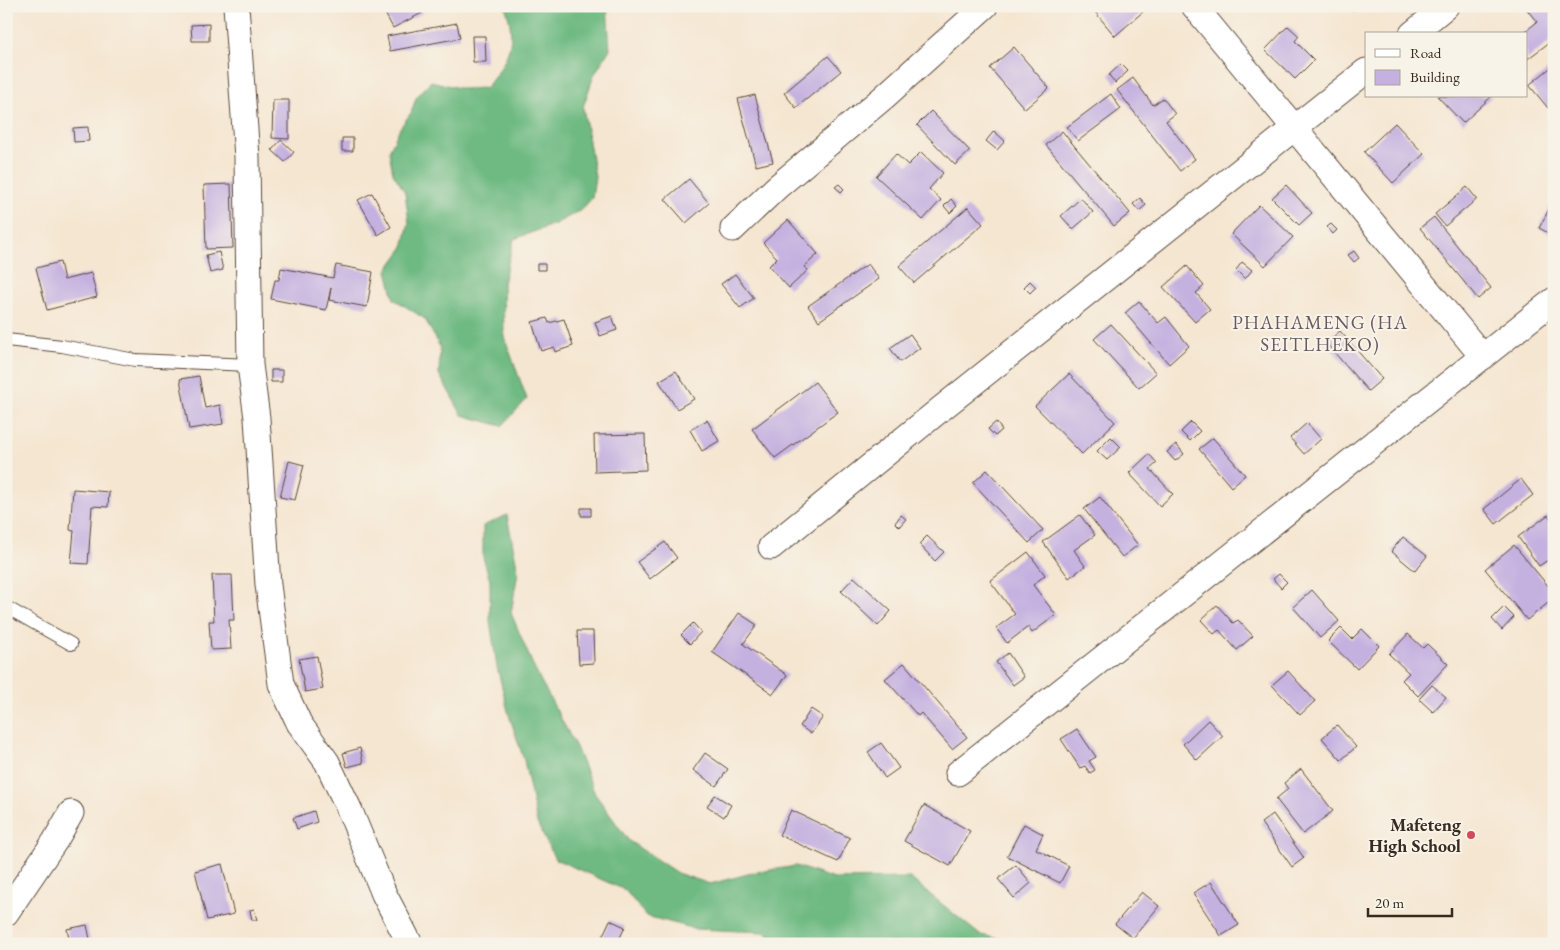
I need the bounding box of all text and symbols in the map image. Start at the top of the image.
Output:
legend [1365,32,1528,98]
text: Road [1410,43,1442,62]
text: Building [1410,67,1460,86]
district label: PHAHAMENG (HA SEITLHEKO) [1232,310,1408,357]
place label: Mafeteng High School [1369,813,1462,857]
marker: Mafeteng High School [1465,829,1477,841]
scale bar [1368,885,1451,917]
text: 20 m [1375,893,1404,912]

